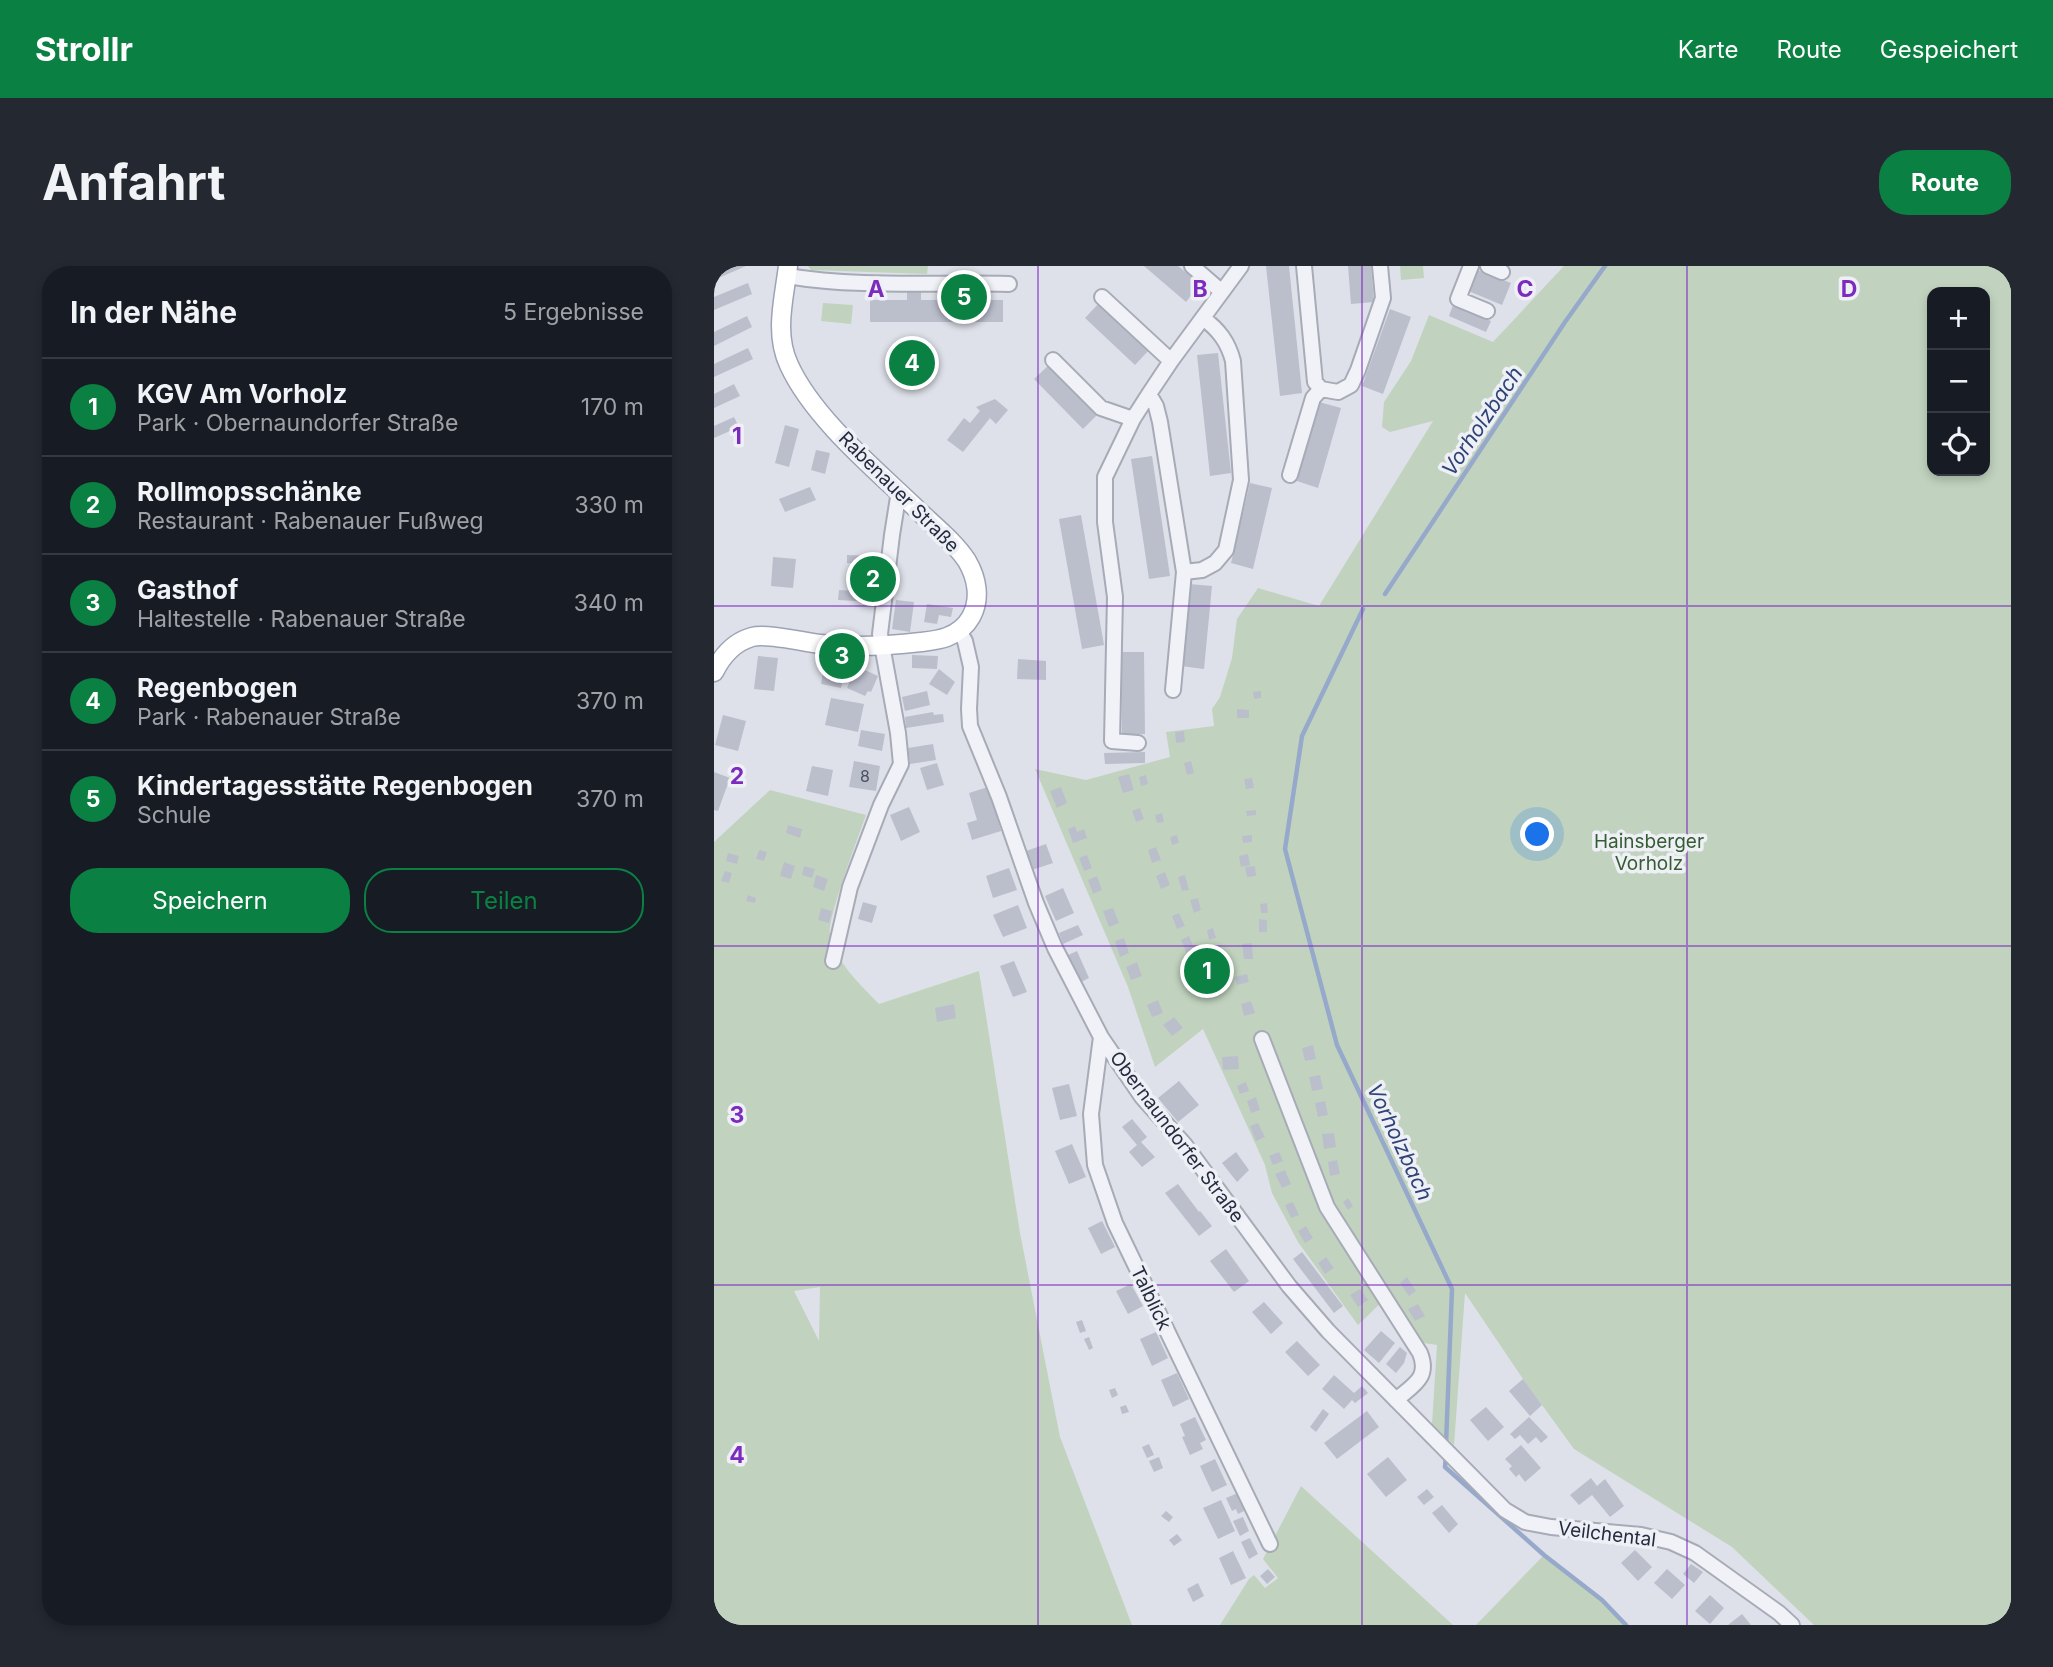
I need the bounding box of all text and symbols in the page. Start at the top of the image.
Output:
text: Strollr [35,29,133,69]
text: Karte [1678,35,1738,64]
text: Route [1776,35,1842,64]
text: Gespeichert [1880,35,2018,64]
button: Route [1879,150,2011,215]
text: Anfahrt [42,153,225,212]
pin: 5 [941,271,987,323]
text: A [867,275,885,303]
text: B [1192,275,1208,303]
text: C [1516,275,1534,303]
text: D [1841,275,1857,303]
map controls [1927,287,1990,476]
button: + [1927,287,1990,350]
text: In der Nähe [70,294,237,330]
text: 5 Ergebnisse [503,298,644,326]
pin: 4 [889,337,935,389]
button: − [1927,350,1990,413]
water label: Vorholzbach [1436,362,1528,480]
text: KGV Am Vorholz [137,378,347,409]
text: 1 [88,393,98,421]
text: 170 m [581,393,644,421]
text: Park · Obernaundorfer Straße [137,409,458,437]
button: locate [1927,413,1990,476]
text: 1 [732,422,742,450]
street label: Rabenauer Straße [834,427,964,557]
text: Rollmopsschänke [137,476,362,507]
text: 2 [86,491,100,519]
text: 330 m [574,491,644,519]
text: Restaurant · Rabenauer Fußweg [137,507,484,535]
pin: 2 [850,553,896,605]
text: Gasthof [137,574,238,605]
text: 3 [86,589,100,617]
text: 340 m [574,589,644,617]
text: Haltestelle · Rabenauer Straße [137,605,466,633]
pin: 3 [819,630,865,682]
text: Regenbogen [137,672,298,703]
text: 4 [85,687,101,715]
text: 370 m [576,687,644,715]
text: Park · Rabenauer Straße [137,703,401,731]
text: 2 [730,762,744,790]
house number: 8 [860,766,870,786]
text: Kindertagesstätte Regenbogen [137,770,533,801]
text: 5 [86,785,100,813]
text: 370 m [576,785,644,813]
text: Schule [137,801,211,829]
your location [1520,817,1554,851]
park label: Hainsberger Vorholz [1594,830,1704,875]
button: Speichern [70,868,350,933]
button: Teilen [364,868,644,933]
pin: 1 [1184,945,1230,997]
street label: Obernaundorfer Straße [1105,1047,1249,1227]
water label: Vorholzbach [1362,1080,1438,1204]
text: 3 [730,1101,744,1129]
street label: Talblick [1126,1262,1177,1334]
text: 4 [729,1441,745,1469]
street label: Veilchental [1557,1517,1657,1551]

